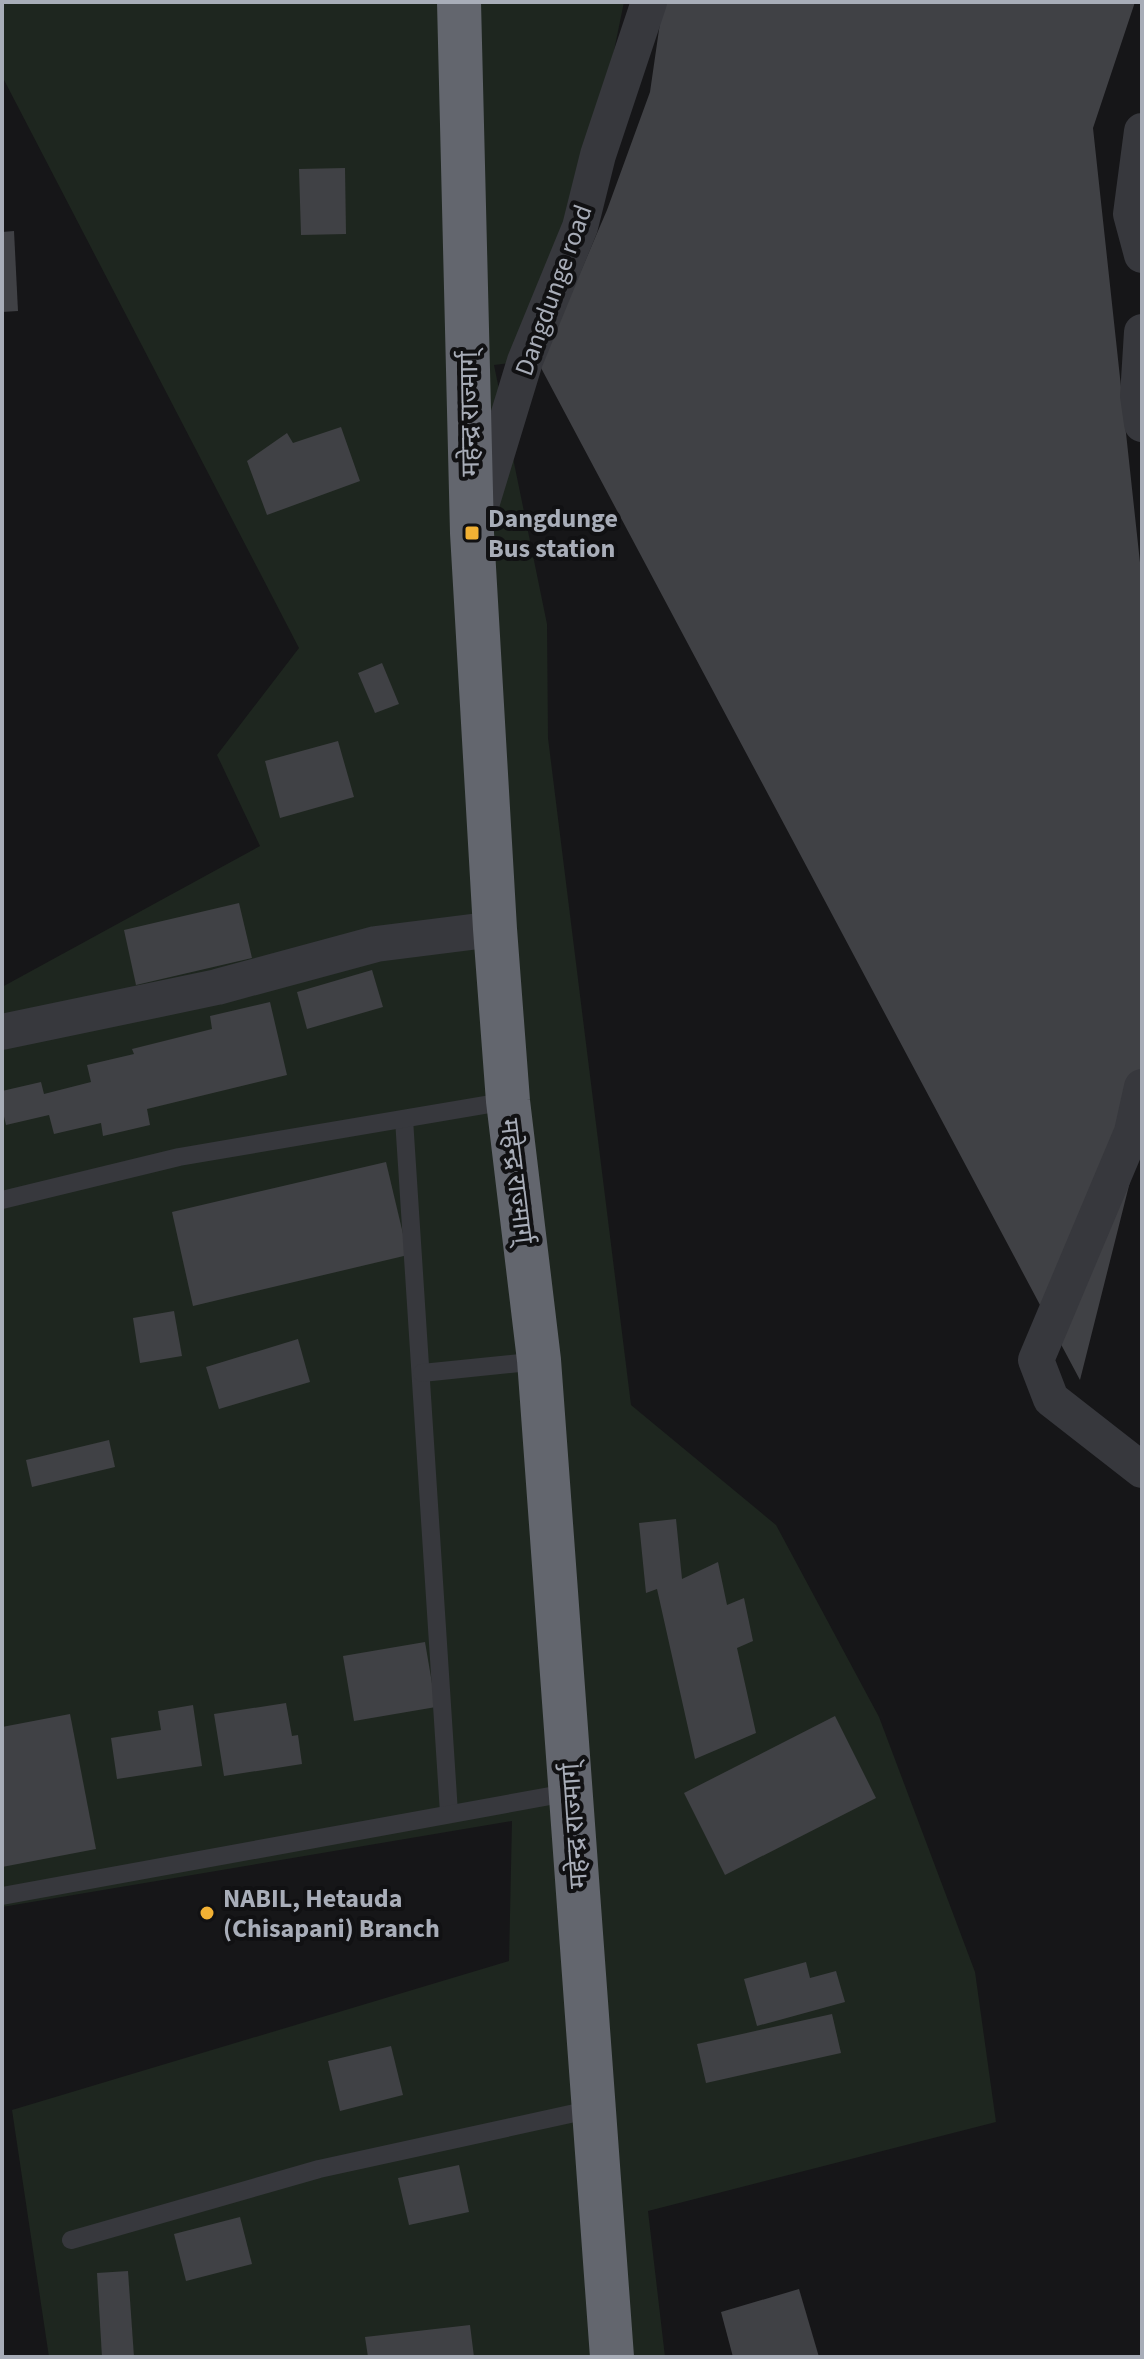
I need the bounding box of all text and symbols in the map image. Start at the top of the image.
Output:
street label: Dangdunge road [505,199,602,381]
street label: महेन्द्र राज्मार्ग् [450,347,489,477]
place label: Dangdunge Bus station [488,500,618,567]
marker: Dangdunge Bus station [463,524,481,542]
street label: महेन्द्र राज्मार्ग् [490,1116,543,1250]
street label: महेन्द्र राज्मार्ग् [551,1758,597,1890]
place label: NABIL, Hetauda (Chisapani) Branch [223,1880,440,1947]
marker: NABIL, Hetauda (Chisapani) Branch [198,1904,216,1922]

